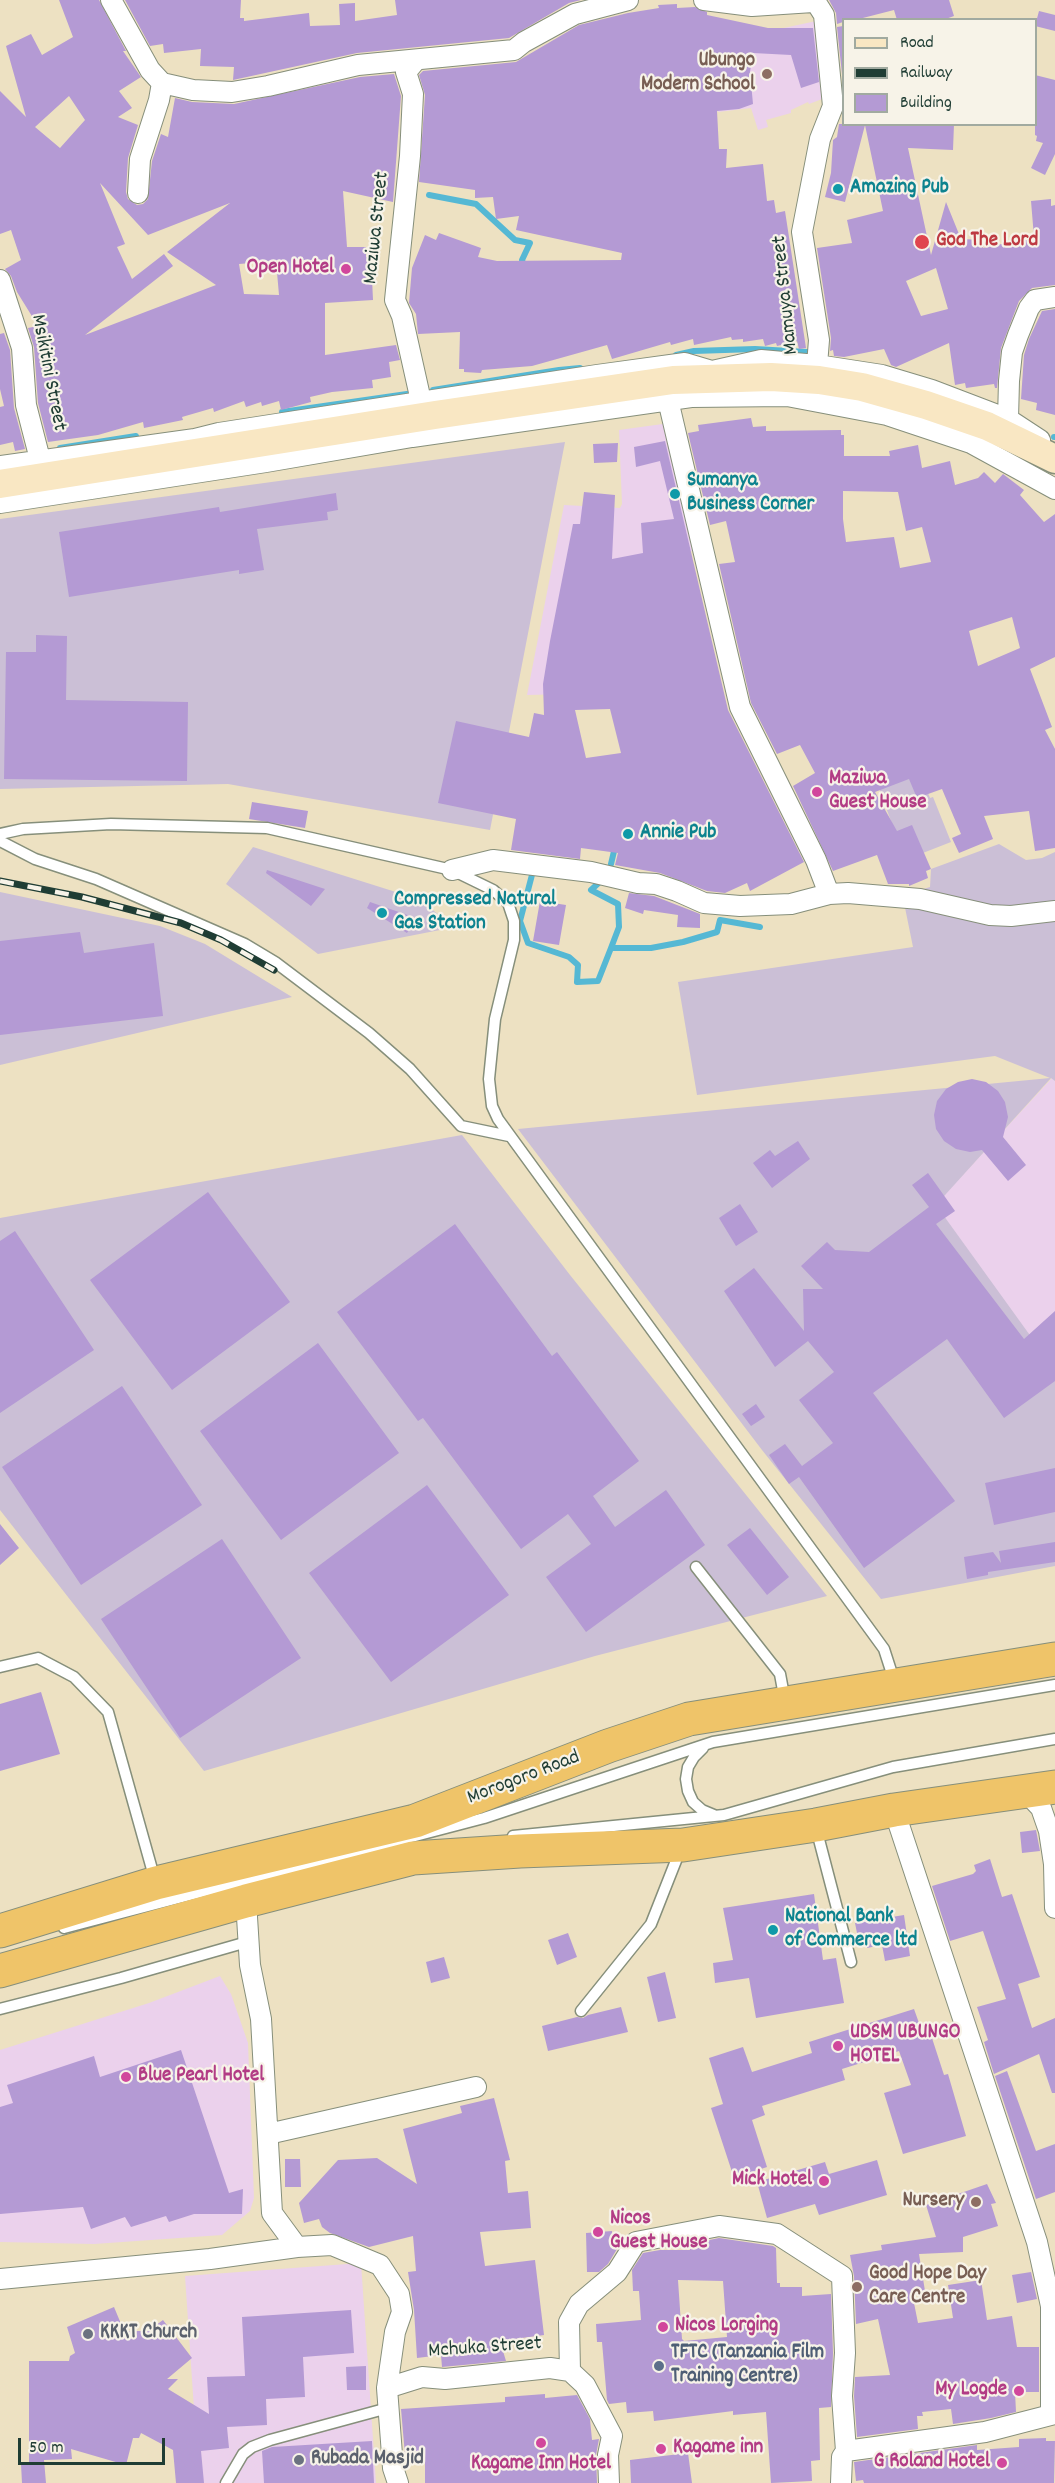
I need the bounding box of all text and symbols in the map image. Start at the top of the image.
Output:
legend [842,18,1037,126]
text: Road [900,31,934,56]
place label: Ubungo Modern School [641,49,755,99]
text: Railway [900,61,952,86]
marker: Ubungo Modern School [760,67,774,81]
text: Building [900,91,952,116]
street label: Maziwa Street [360,170,396,286]
place label: Amazing Pub [850,176,949,202]
marker: Amazing Pub [831,182,845,196]
place label: God The Lord [936,229,1038,255]
marker: God The Lord [913,233,931,251]
street label: Mamuya Street [768,234,806,356]
place label: Open Hotel [246,256,334,282]
marker: Open Hotel [339,262,353,276]
street label: Msikitini Street [23,312,71,434]
place label: Sumanya Business Corner [687,469,814,519]
marker: Sumanya Business Corner [668,487,682,501]
place label: Maziwa Guest House [829,767,927,817]
marker: Maziwa Guest House [810,785,824,799]
place label: Annie Pub [640,821,716,847]
marker: Annie Pub [621,827,635,841]
place label: Compressed Natural Gas Station [394,888,556,938]
marker: Compressed Natural Gas Station [375,906,389,920]
street label: Morogoro Road [464,1746,584,1812]
place label: National Bank of Commerce ltd [785,1905,917,1955]
marker: National Bank of Commerce ltd [766,1923,780,1937]
place label: UDSM UBUNGO HOTEL [850,2021,961,2071]
marker: UDSM UBUNGO HOTEL [831,2039,845,2053]
place label: Blue Pearl Hotel [138,2064,264,2090]
marker: Blue Pearl Hotel [119,2070,133,2084]
place label: Mick Hotel [732,2168,812,2194]
marker: Mick Hotel [817,2174,831,2188]
place label: Nursery [902,2189,964,2215]
marker: Nursery [969,2195,983,2209]
place label: Nicos Guest House [610,2207,708,2257]
marker: Nicos Guest House [591,2225,605,2239]
place label: Good Hope Day Care Centre [869,2262,986,2312]
marker: Good Hope Day Care Centre [850,2280,864,2294]
place label: Nicos Lorging [675,2314,778,2340]
marker: Nicos Lorging [656,2320,670,2334]
place label: KKKT Church [100,2321,197,2347]
marker: KKKT Church [81,2327,95,2341]
street label: Mchuka Street [427,2332,543,2366]
place label: TFTC (Tanzania Film Training Centre) [671,2341,824,2391]
marker: TFTC (Tanzania Film Training Centre) [652,2359,666,2373]
place label: My Logde [935,2378,1007,2404]
marker: My Logde [1012,2384,1026,2398]
scale bar [21,2426,168,2464]
text: 50 m [29,2436,64,2461]
marker: Kagame Inn Hotel [534,2436,548,2450]
place label: Kagame inn [673,2436,763,2462]
marker: Kagame inn [654,2442,668,2456]
place label: Rubada Masjid [311,2447,424,2473]
place label: G Roland Hotel [874,2450,990,2476]
place label: Kagame Inn Hotel [471,2452,611,2478]
marker: Rubada Masjid [292,2453,306,2467]
marker: G Roland Hotel [995,2456,1009,2470]

